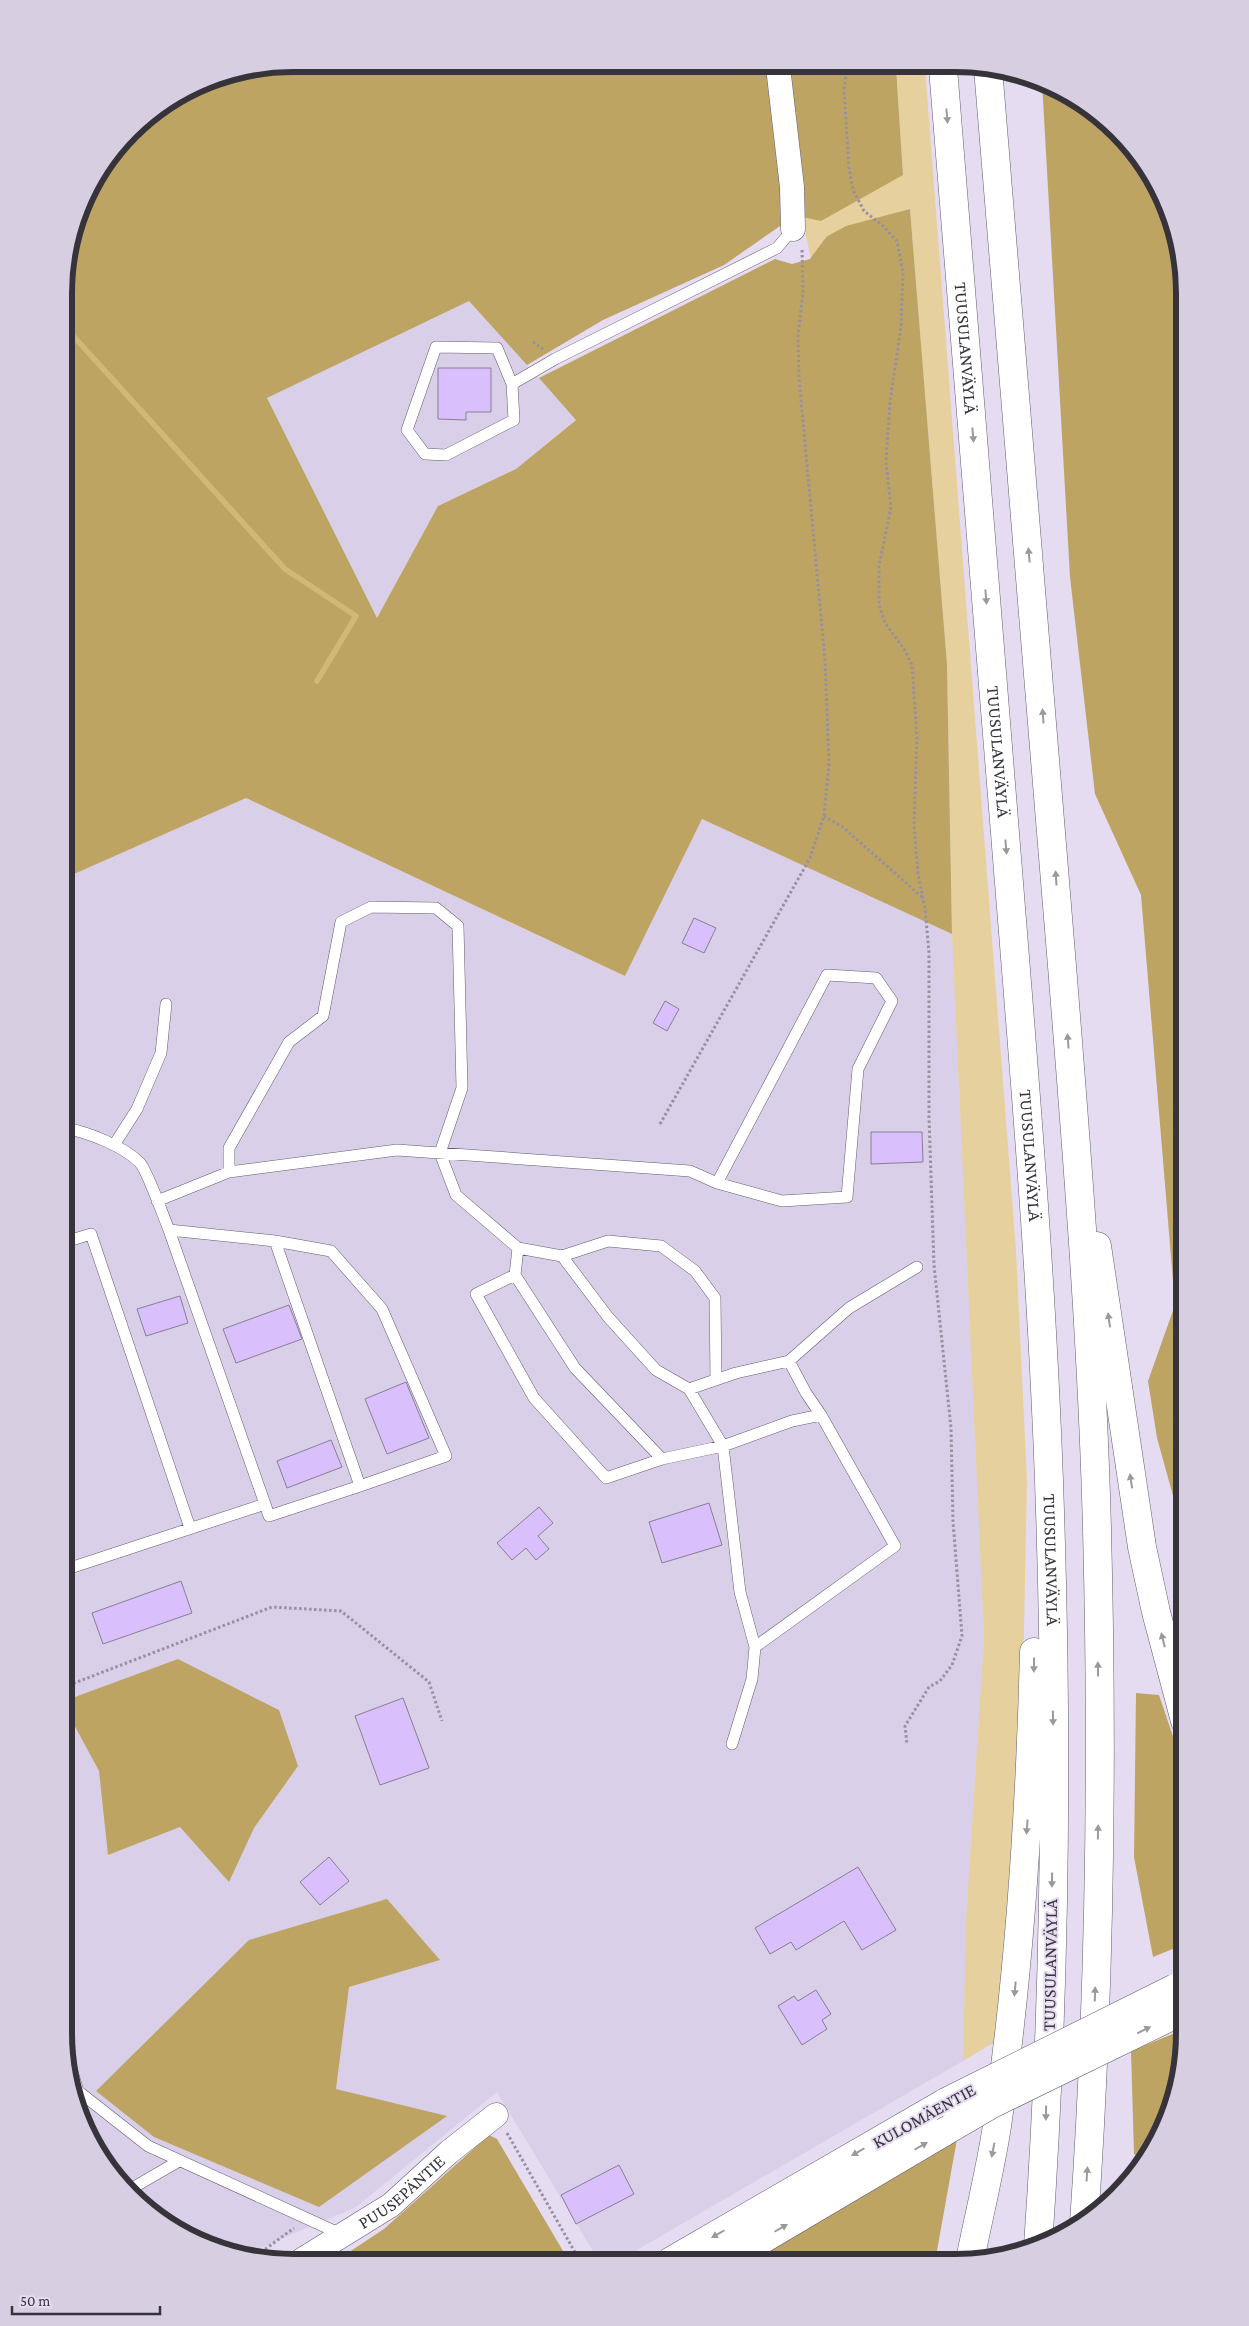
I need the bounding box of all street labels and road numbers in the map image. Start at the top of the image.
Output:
street label: TUUSULANVÄYLÄ [950,281,981,416]
street label: TUUSULANVÄYLÄ [983,685,1014,819]
street label: TUUSULANVÄYLÄ [1016,1089,1045,1223]
street label: TUUSULANVÄYLÄ [1039,1494,1063,1627]
street label: TUUSULANVÄYLÄ [1039,1898,1061,2031]
street label: KULOMÄENTIE [869,2079,979,2153]
street label: PUUSEPÄNTIE [355,2151,449,2233]

